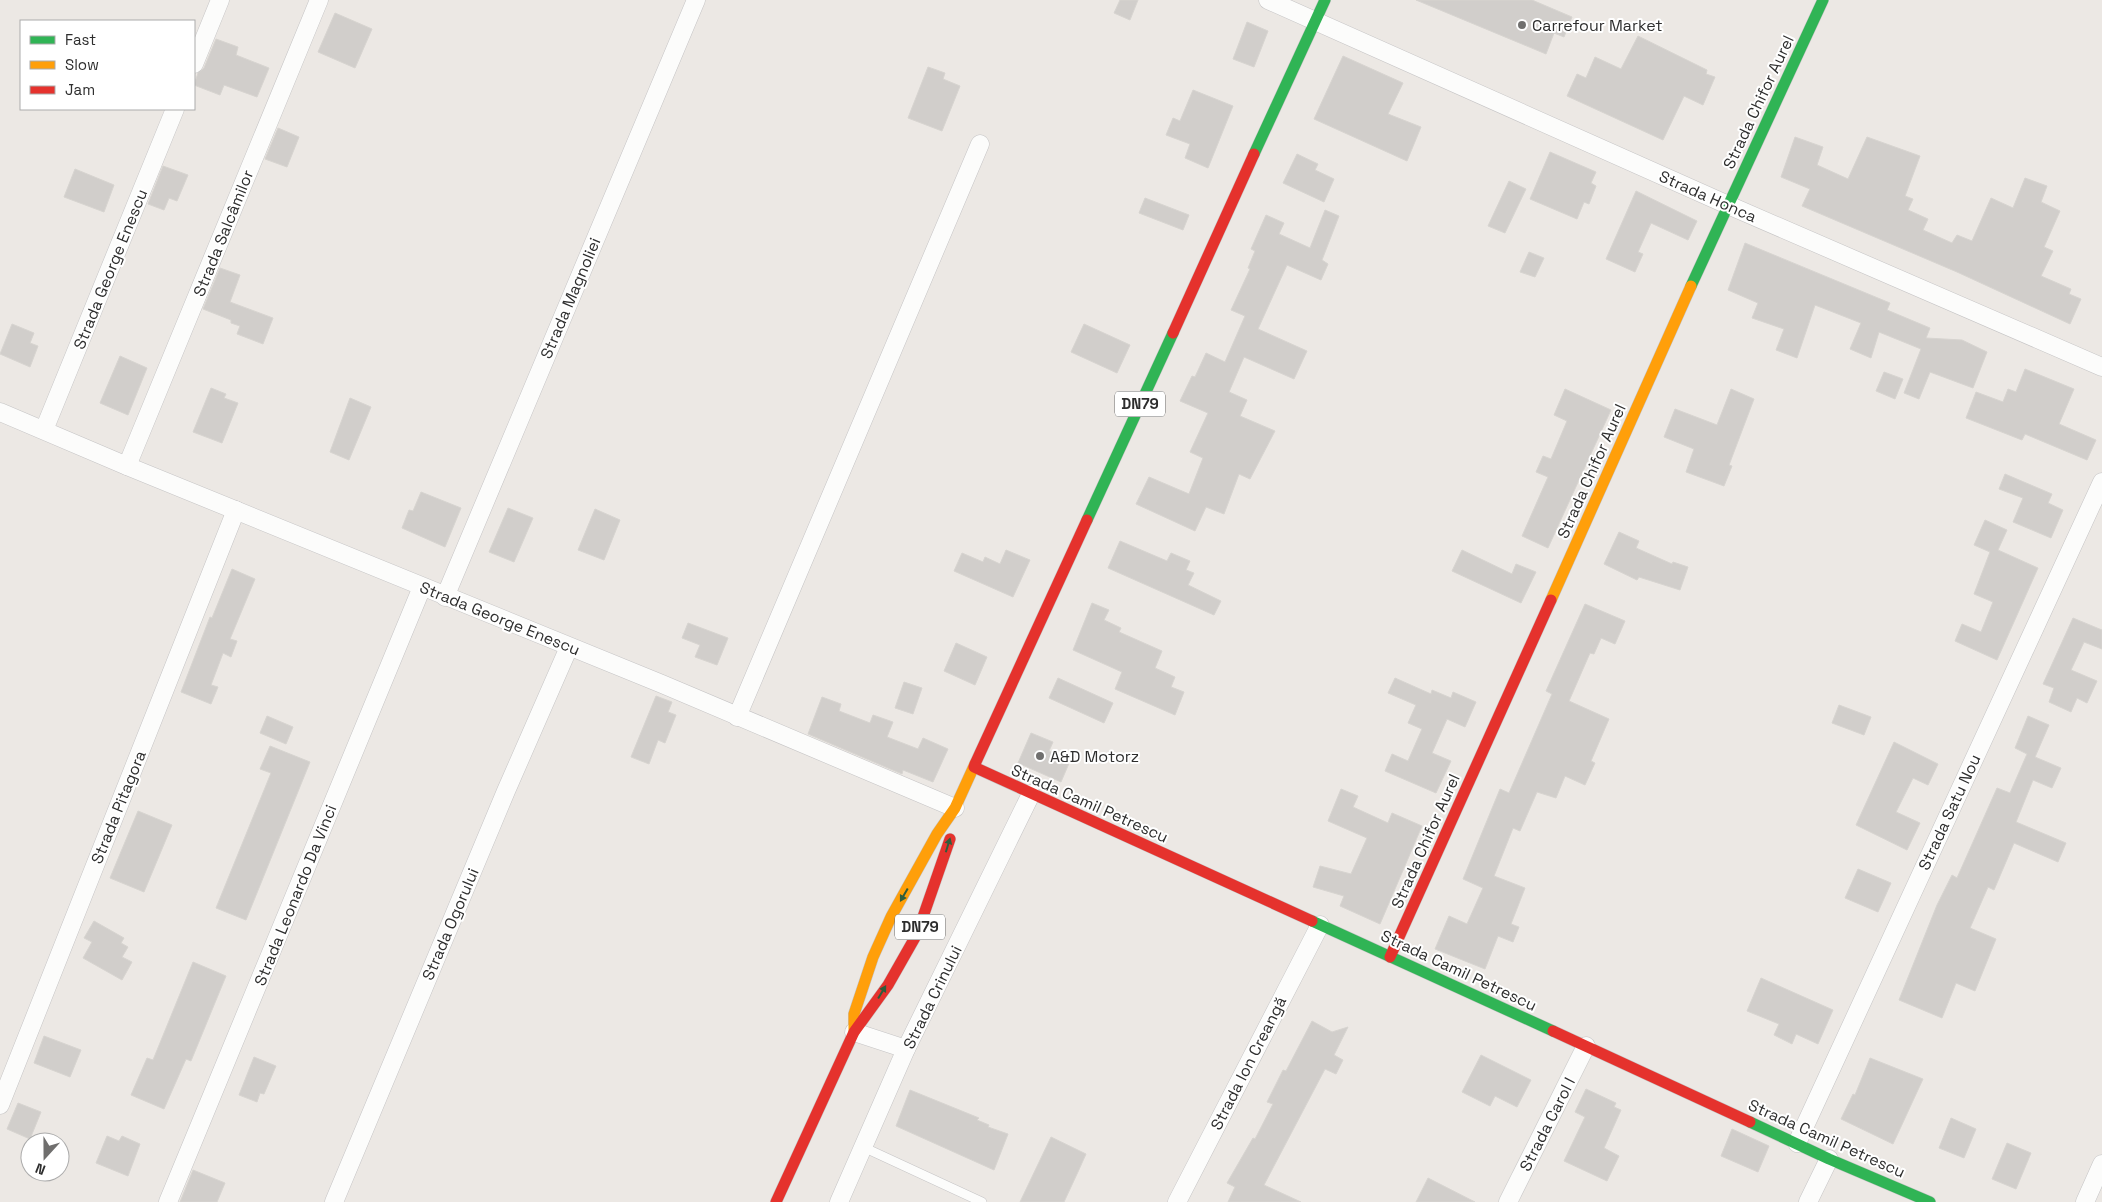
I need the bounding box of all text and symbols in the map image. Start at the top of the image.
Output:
place label: Carrefour Market [1532,15,1663,36]
marker: Carrefour Market [1516,19,1528,31]
legend [20,20,195,110]
text: Fast [65,30,96,49]
street label: Strada Chifor Aurel [1718,32,1799,172]
text: Slow [65,55,99,74]
text: Jam [65,80,95,99]
street label: Strada Honca [1656,166,1760,227]
street label: Strada Salcâmilor [188,167,258,300]
street label: Strada George Enescu [69,186,152,352]
street label: Strada Magnoliei [535,234,605,362]
road number: DN79 [1115,392,1165,416]
street label: Strada Chifor Aurel [1552,401,1631,542]
street label: Strada George Enescu [417,577,583,660]
place label: A&D Motorz [1050,746,1139,767]
street label: Strada Pitagora [86,747,151,867]
marker: A&D Motorz [1034,750,1046,762]
street label: Strada Satu Nou [1913,751,1986,874]
street label: Strada Camil Petrescu [1008,759,1172,848]
street label: Strada Chifor Aurel [1386,771,1465,912]
street label: Strada Leonardo Da Vinci [249,802,341,989]
one-way arrow [944,837,952,852]
street label: Strada Ogorului [417,865,484,983]
one-way arrow [899,889,908,902]
road number: DN79 [895,914,945,940]
street label: Strada Camil Petrescu [1377,925,1540,1016]
street label: Strada Crinului [898,942,967,1053]
one-way arrow [878,986,887,999]
street label: Strada Ion Creangă [1206,993,1291,1134]
street label: Strada Carol I [1515,1074,1580,1175]
street label: Strada Camil Petrescu [1745,1094,1909,1183]
north arrow [20,1132,70,1182]
text: N [33,1159,48,1179]

